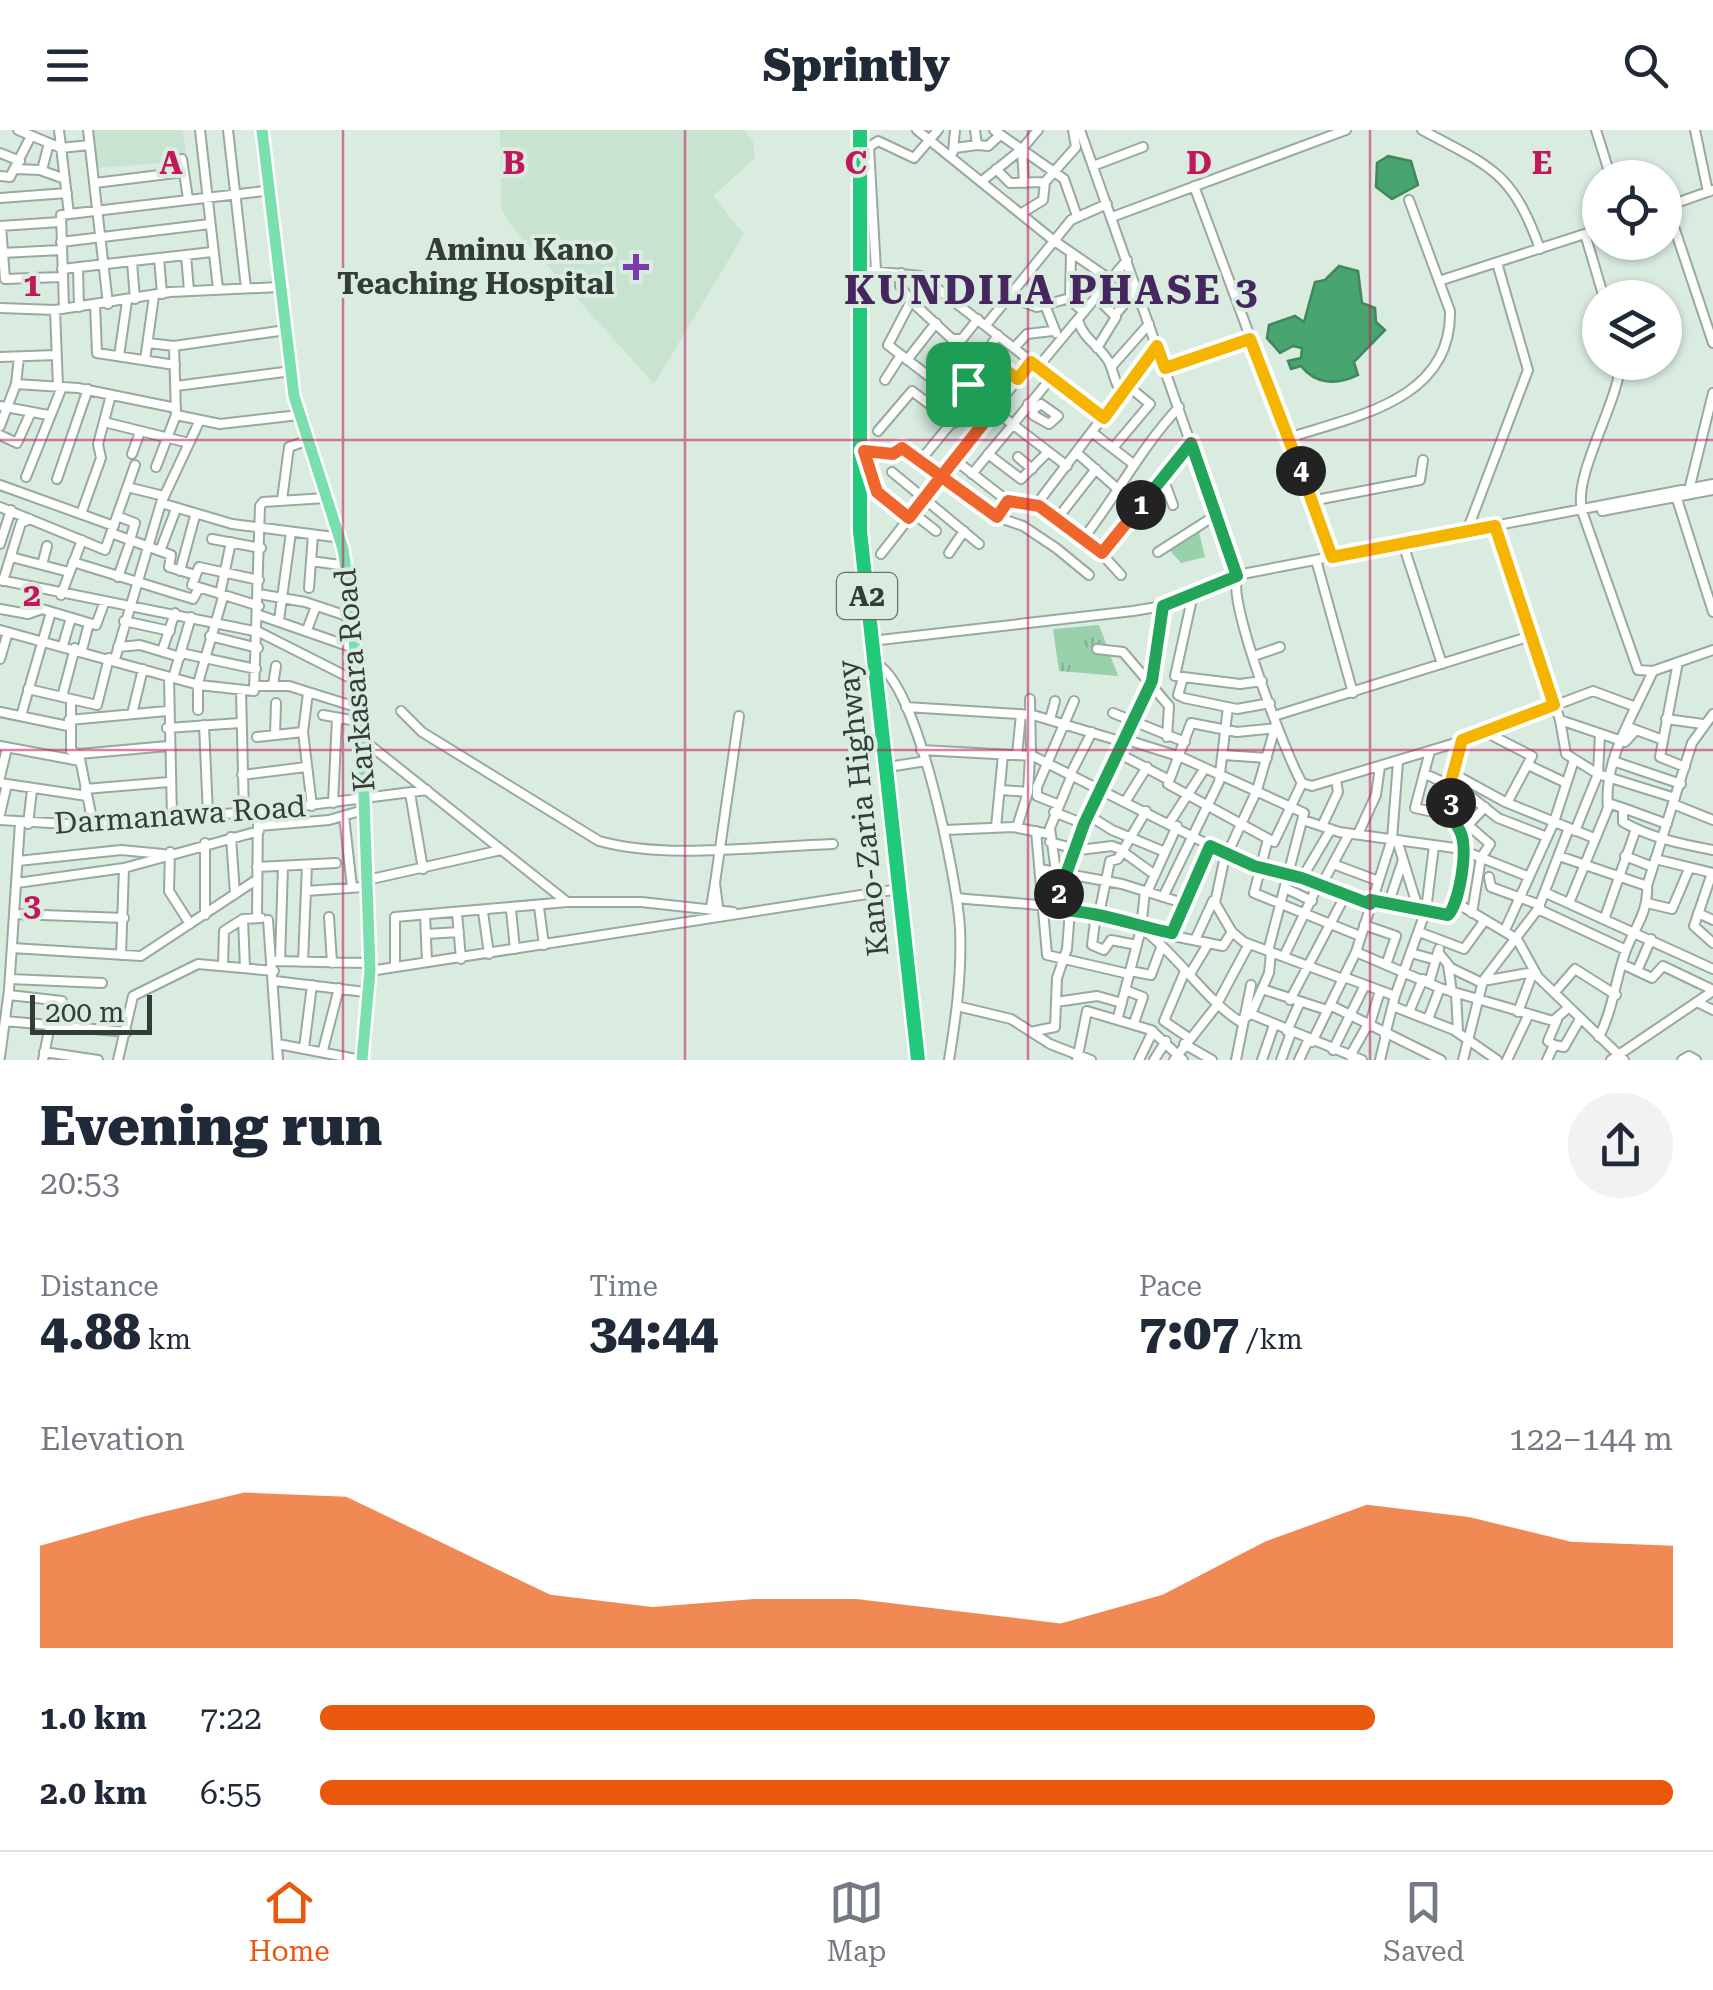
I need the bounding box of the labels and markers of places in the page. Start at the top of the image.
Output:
place label: Aminu Kano Teaching Hospital [337,232,614,301]
marker: Aminu Kano Teaching Hospital [623,254,649,280]
pin [926,342,1011,427]
pin: 4 [1276,446,1326,496]
pin: 1 [1116,480,1166,530]
pin: 3 [1426,778,1476,828]
pin: 2 [1034,869,1084,919]

